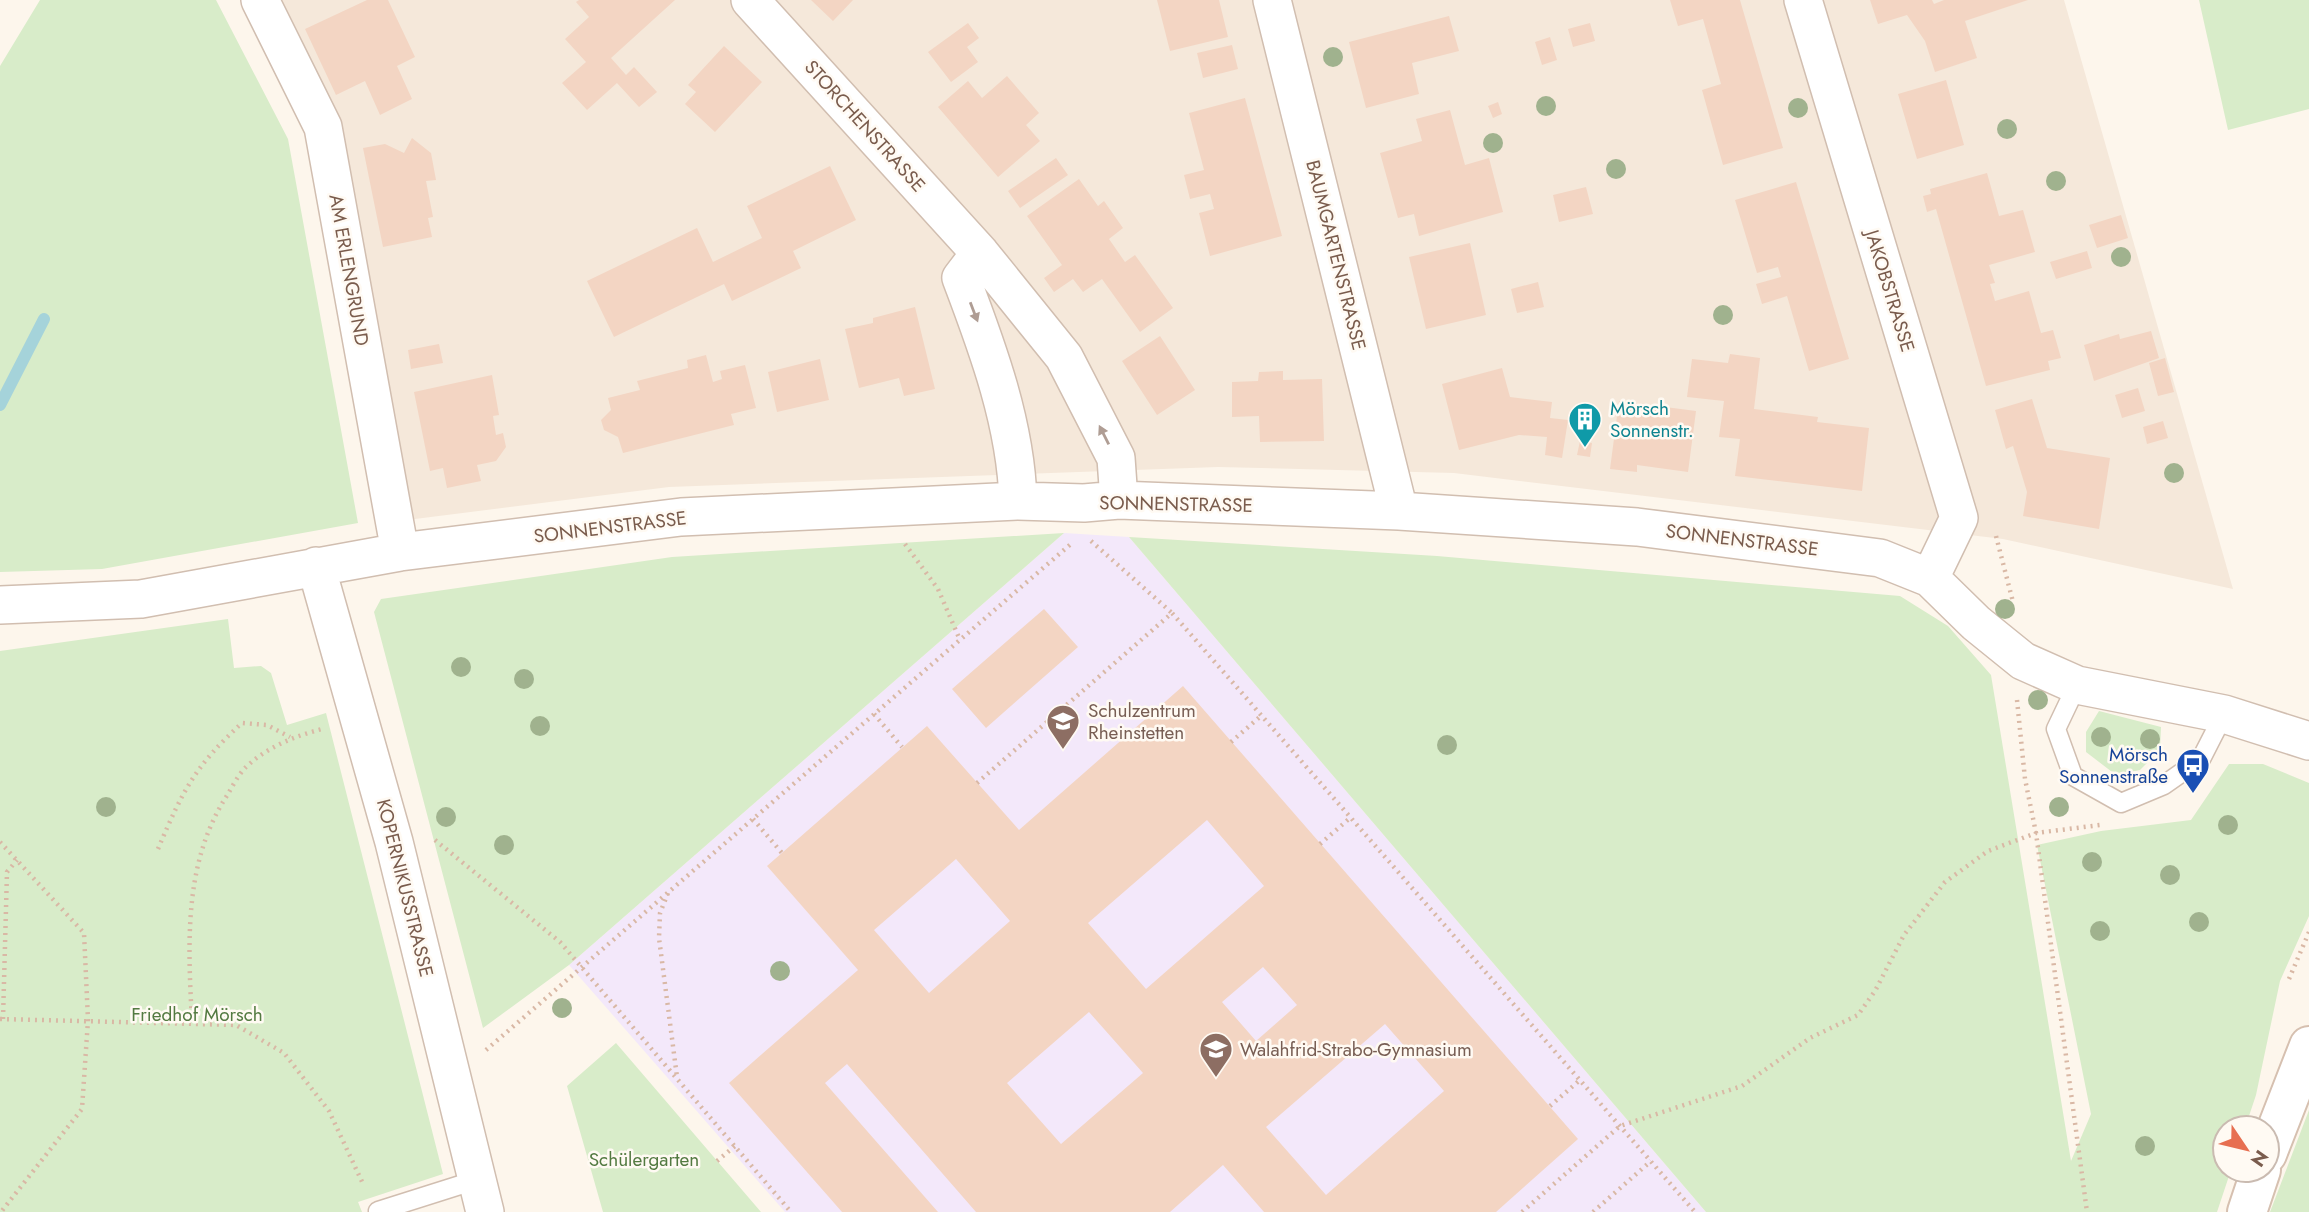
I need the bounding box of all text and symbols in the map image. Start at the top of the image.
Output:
street label: STORCHENSTRASSE [798,54,932,198]
street label: BAUMGARTENSTRASSE [1299,157,1373,353]
street label: AM ERLENGRUND [322,192,376,348]
street label: JAKOBSTRASSE [1858,224,1921,355]
one-way arrow [969,302,980,323]
place label: Mörsch Sonnenstr. [1610,395,1694,444]
building icon: Mörsch Sonnenstr. [1566,400,1604,449]
one-way arrow [1098,425,1109,445]
street label: SONNENSTRASSE [1099,489,1253,519]
street label: SONNENSTRASSE [532,504,688,550]
street label: SONNENSTRASSE [1664,517,1820,563]
place label: Schulzentrum Rheinstetten [1088,697,1196,746]
school or university icon: Schulzentrum Rheinstetten [1044,702,1082,751]
place label: Mörsch Sonnenstraße [2059,741,2168,790]
bus stop icon: Mörsch Sonnenstraße [2174,746,2212,795]
street label: KOPERNIKUSSTRASSE [370,796,440,980]
park label: Friedhof Mörsch [131,1001,263,1028]
school or university icon: Walahfrid-Strabo-Gymnasium [1197,1030,1235,1079]
place label: Walahfrid-Strabo-Gymnasium [1240,1036,1472,1063]
north arrow [2211,1114,2281,1184]
text: N [2244,1145,2275,1172]
park label: Schülergarten [589,1146,699,1173]

